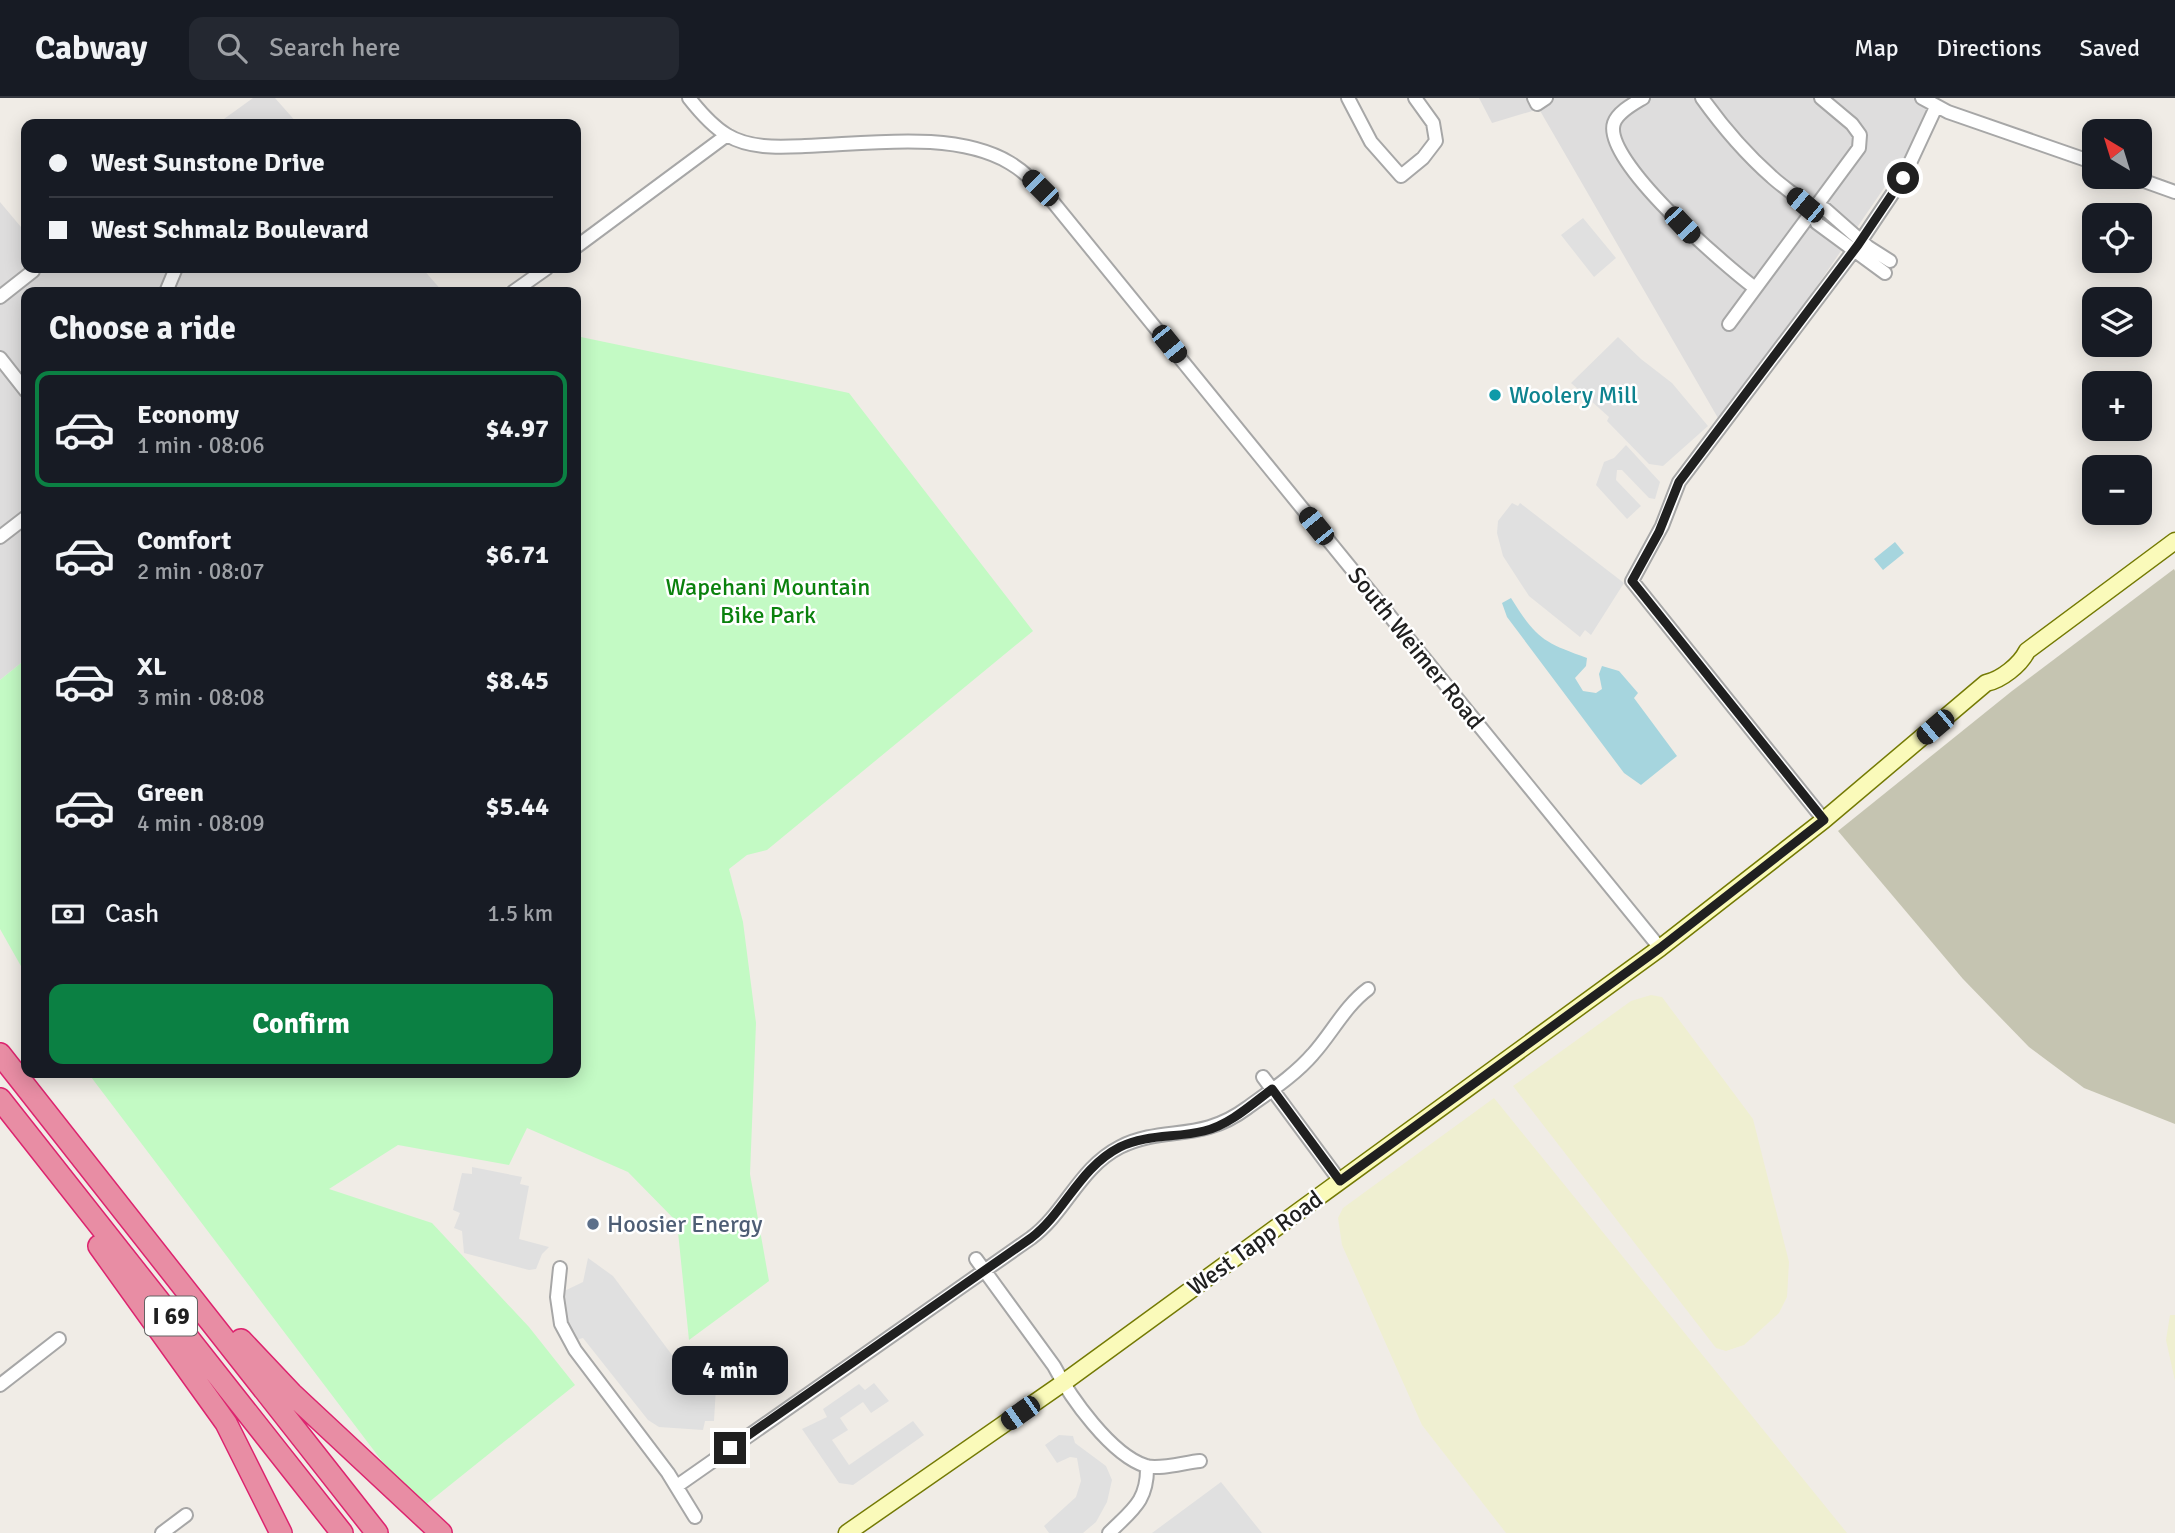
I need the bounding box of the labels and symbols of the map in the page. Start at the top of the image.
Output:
north arrow [2082,119,2152,189]
route start [1887,162,1919,194]
car [1018,166,1063,210]
car [1783,183,1828,227]
car [1660,202,1705,248]
car [1148,321,1191,367]
place label: Woolery Mill [1509,380,1638,410]
marker: Woolery Mill [1487,387,1503,403]
car [1295,503,1338,549]
street label: South Weimer Road [1341,561,1491,735]
park label: Wapehani Mountain Bike Park [666,572,870,630]
car [1913,705,1958,749]
street label: West Tapp Road [1181,1184,1329,1302]
place label: Hoosier Energy [607,1209,763,1239]
marker: Hoosier Energy [585,1216,601,1232]
road number: I 69 [145,1296,197,1336]
callout: 4 min [672,1346,788,1396]
car [997,1392,1044,1434]
route end [714,1432,746,1464]

